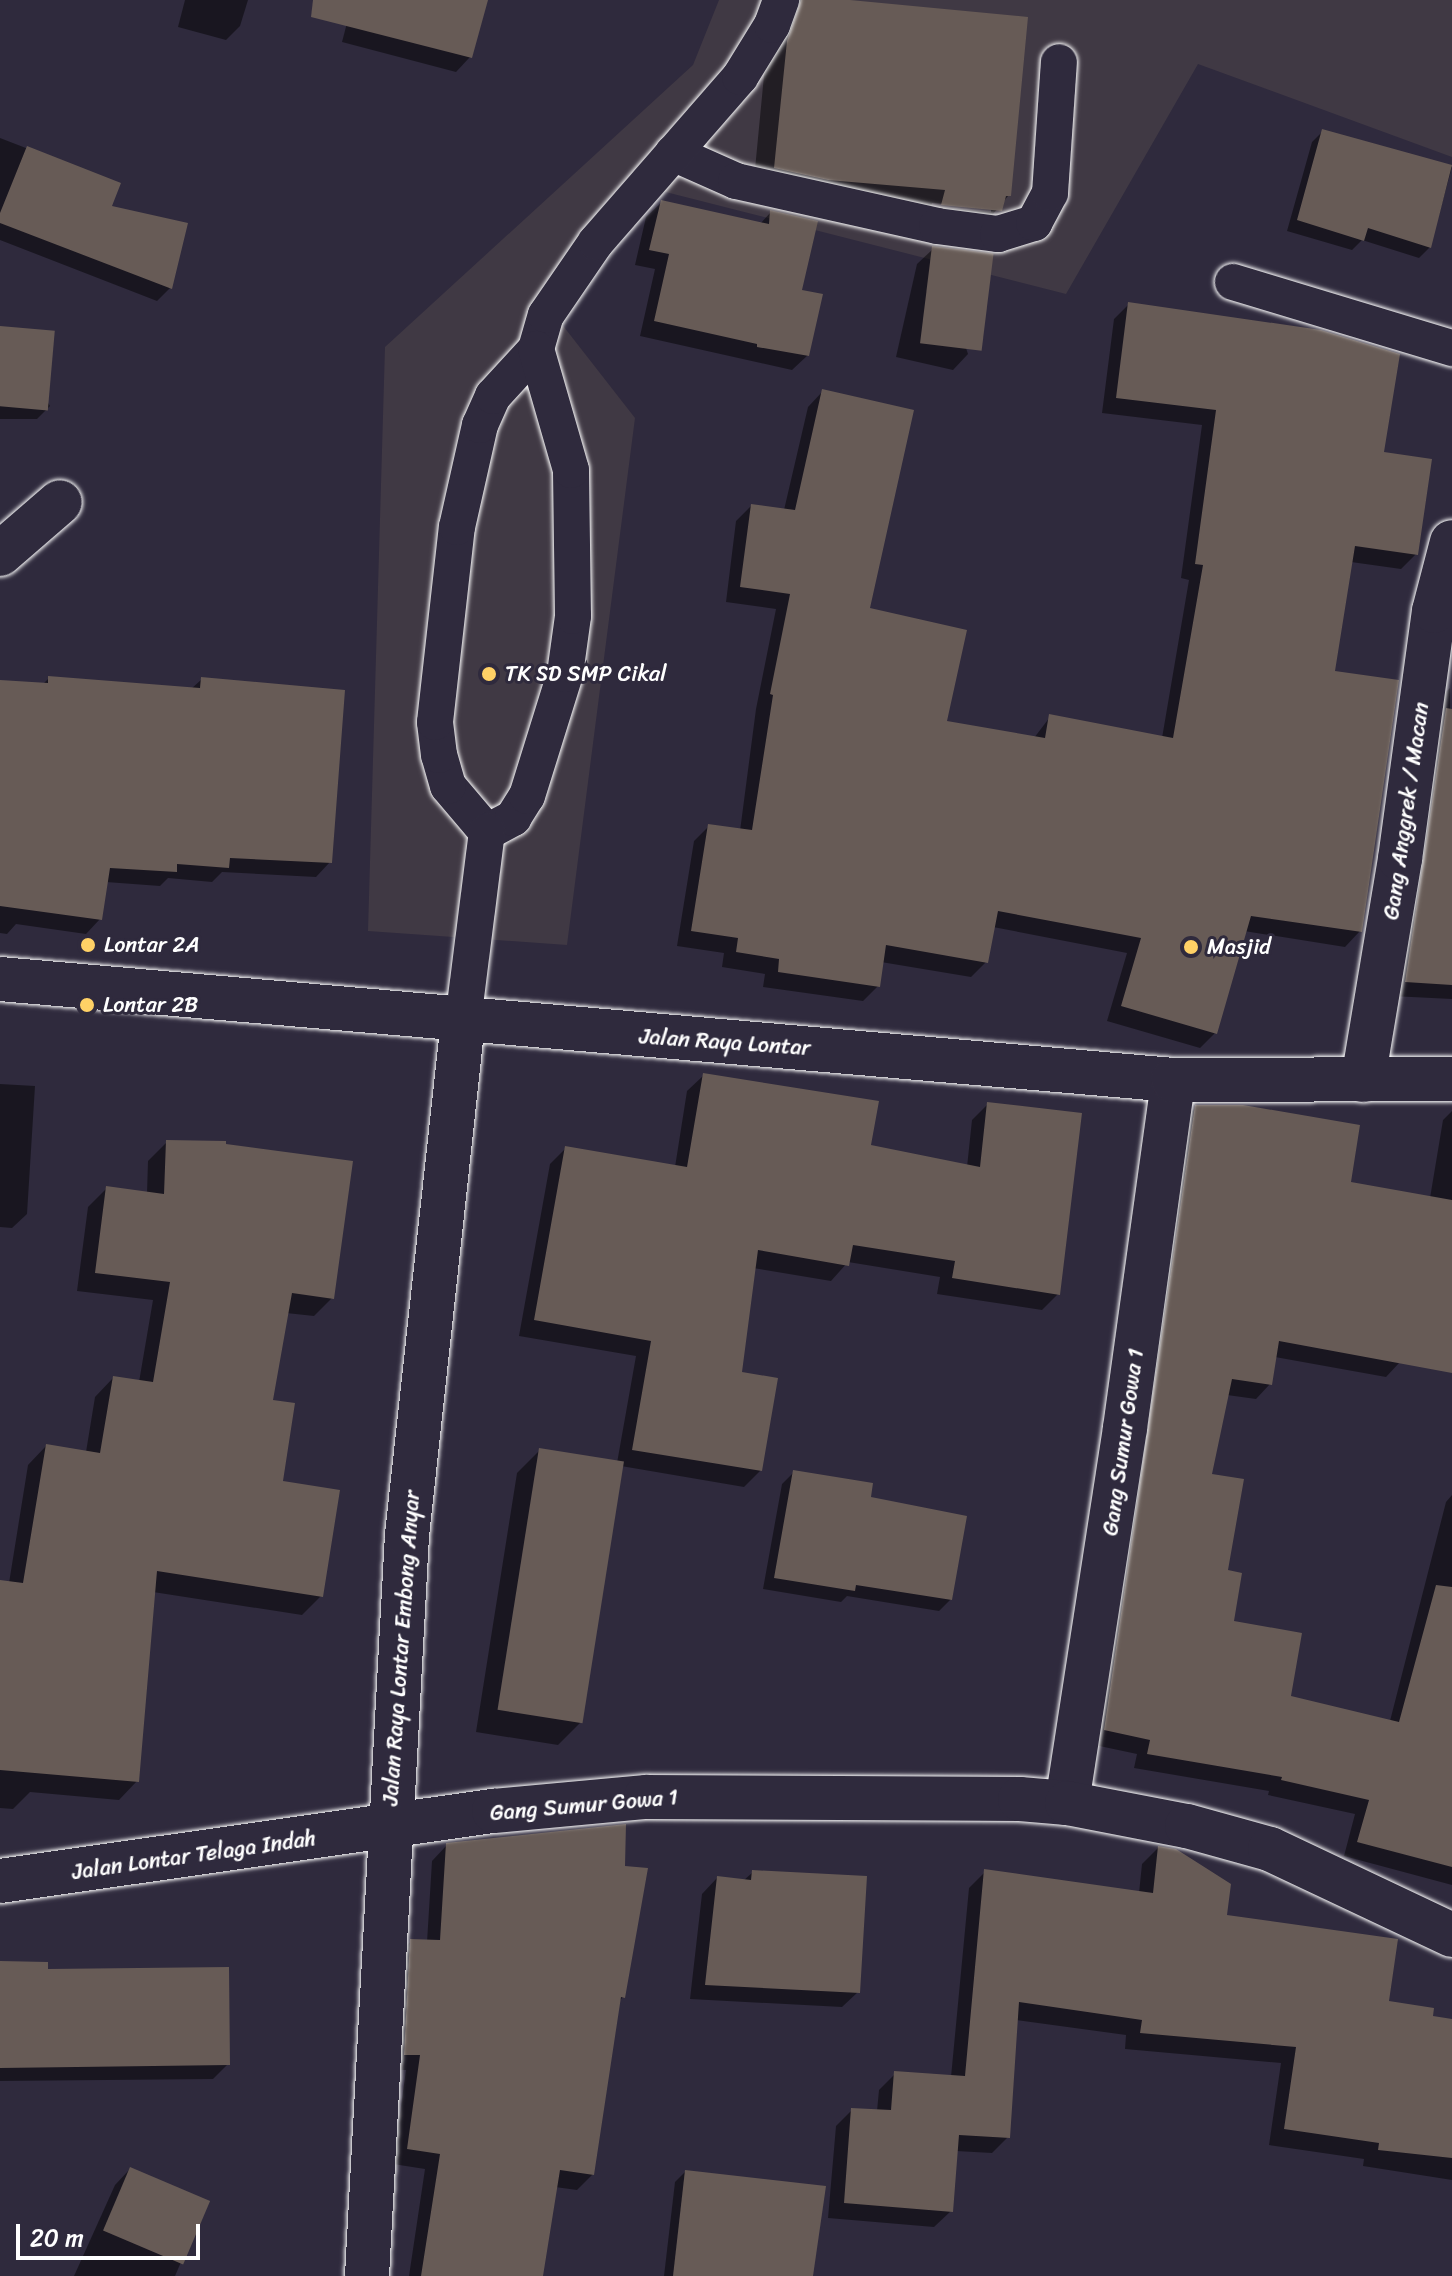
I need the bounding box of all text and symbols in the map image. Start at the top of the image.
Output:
place label: TK SD SMP Cikal [505,661,669,687]
marker: TK SD SMP Cikal [480,665,498,683]
street label: Gang Anggrek / Macan [1378,701,1434,921]
place label: Lontar 2A [104,932,200,958]
place label: Masjid [1207,934,1271,960]
marker: Lontar 2A [79,936,97,954]
marker: Masjid [1182,938,1200,956]
place label: Lontar 2B [103,992,198,1018]
marker: Lontar 2B [78,996,96,1014]
street label: Jalan Raya Lontar [638,1023,812,1061]
street label: Gang Sumur Gowa 1 [1097,1347,1149,1537]
street label: Jalan Raya Lontar Embong Anyar [377,1489,425,1807]
street label: Gang Sumur Gowa 1 [489,1784,679,1826]
street label: Jalan Lontar Telaga Indah [70,1825,318,1885]
scale bar [20,2208,204,2258]
text: 20 m [30,2217,84,2259]

